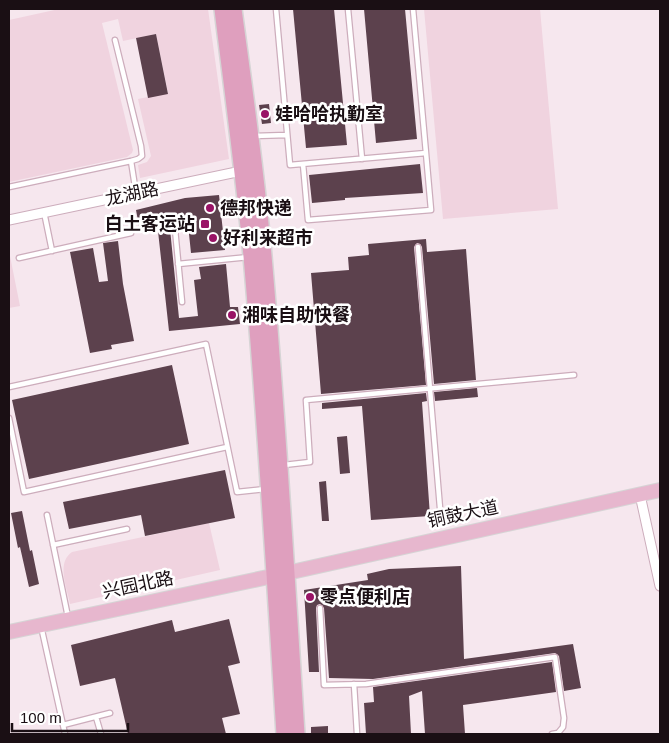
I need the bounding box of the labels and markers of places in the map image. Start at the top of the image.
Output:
place label: 娃哈哈执勤室 [275,104,383,124]
marker: 娃哈哈执勤室 [259,108,271,120]
place label: 德邦快递 [220,198,292,218]
marker: 德邦快递 [204,202,216,214]
place label: 白土客运站 [105,214,195,234]
marker: 白土客运站 [199,218,211,230]
place label: 好利来超市 [223,228,313,248]
marker: 好利来超市 [207,232,219,244]
place label: 湘味自助快餐 [242,305,350,325]
marker: 湘味自助快餐 [226,309,238,321]
place label: 零点便利店 [320,587,410,607]
marker: 零点便利店 [304,591,316,603]

